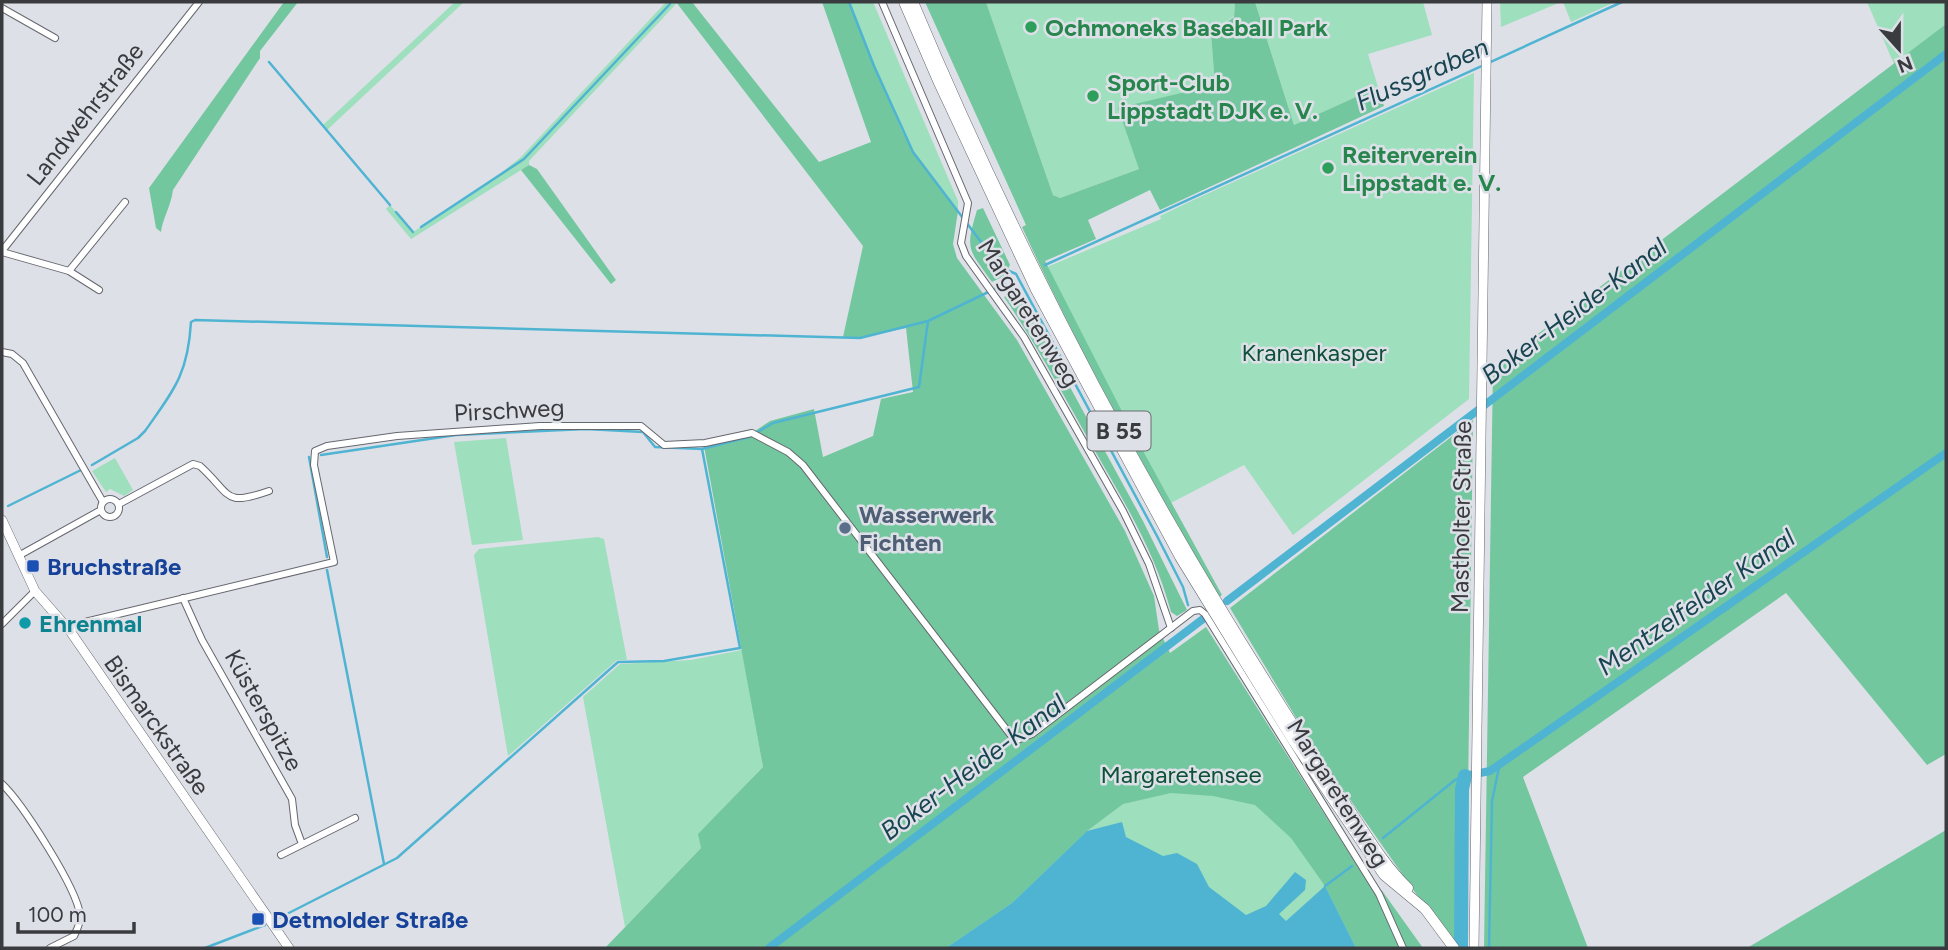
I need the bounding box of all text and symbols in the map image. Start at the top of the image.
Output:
place label: Ochmoneks Baseball Park [1045,13,1328,42]
north arrow [1864,14,1934,84]
marker: Ochmoneks Baseball Park [1023,19,1039,35]
water label: Flussgraben [1351,30,1493,118]
street label: Landwehrstraße [20,37,150,191]
text: N [1894,51,1916,78]
place label: Sport-Club Lippstadt DJK e. V. [1107,68,1318,125]
marker: Sport-Club Lippstadt DJK e. V. [1085,88,1101,104]
place label: Reiterverein Lippstadt e. V. [1342,140,1501,197]
marker: Reiterverein Lippstadt e. V. [1320,160,1336,176]
water label: Boker-Heide-Kanal [1475,231,1673,391]
street label: Margaretenweg [972,234,1086,392]
park label: Kranenkasper [1241,338,1387,367]
street label: Pirschweg [453,393,565,427]
road number: B 55 [1088,412,1150,450]
street label: Mastholter Straße [1445,421,1477,613]
place label: Wasserwerk Fichten [859,500,994,557]
marker: Wasserwerk Fichten [837,520,853,536]
water label: Mentzelfelder Kanal [1591,522,1801,682]
place label: Bruchstraße [47,552,181,581]
marker: Bruchstraße [25,558,41,574]
place label: Ehrenmal [39,609,142,638]
marker: Ehrenmal [17,615,33,631]
street label: Küsterspitze [219,644,309,776]
street label: Bismarckstraße [98,649,216,801]
water label: Boker-Heide-Kanal [874,687,1072,847]
street label: Margaretenweg [1281,714,1395,872]
park label: Margaretensee [1100,760,1262,789]
scale bar [18,890,133,934]
text: 100 m [28,902,87,927]
place label: Detmolder Straße [272,905,468,934]
marker: Detmolder Straße [250,911,266,927]

